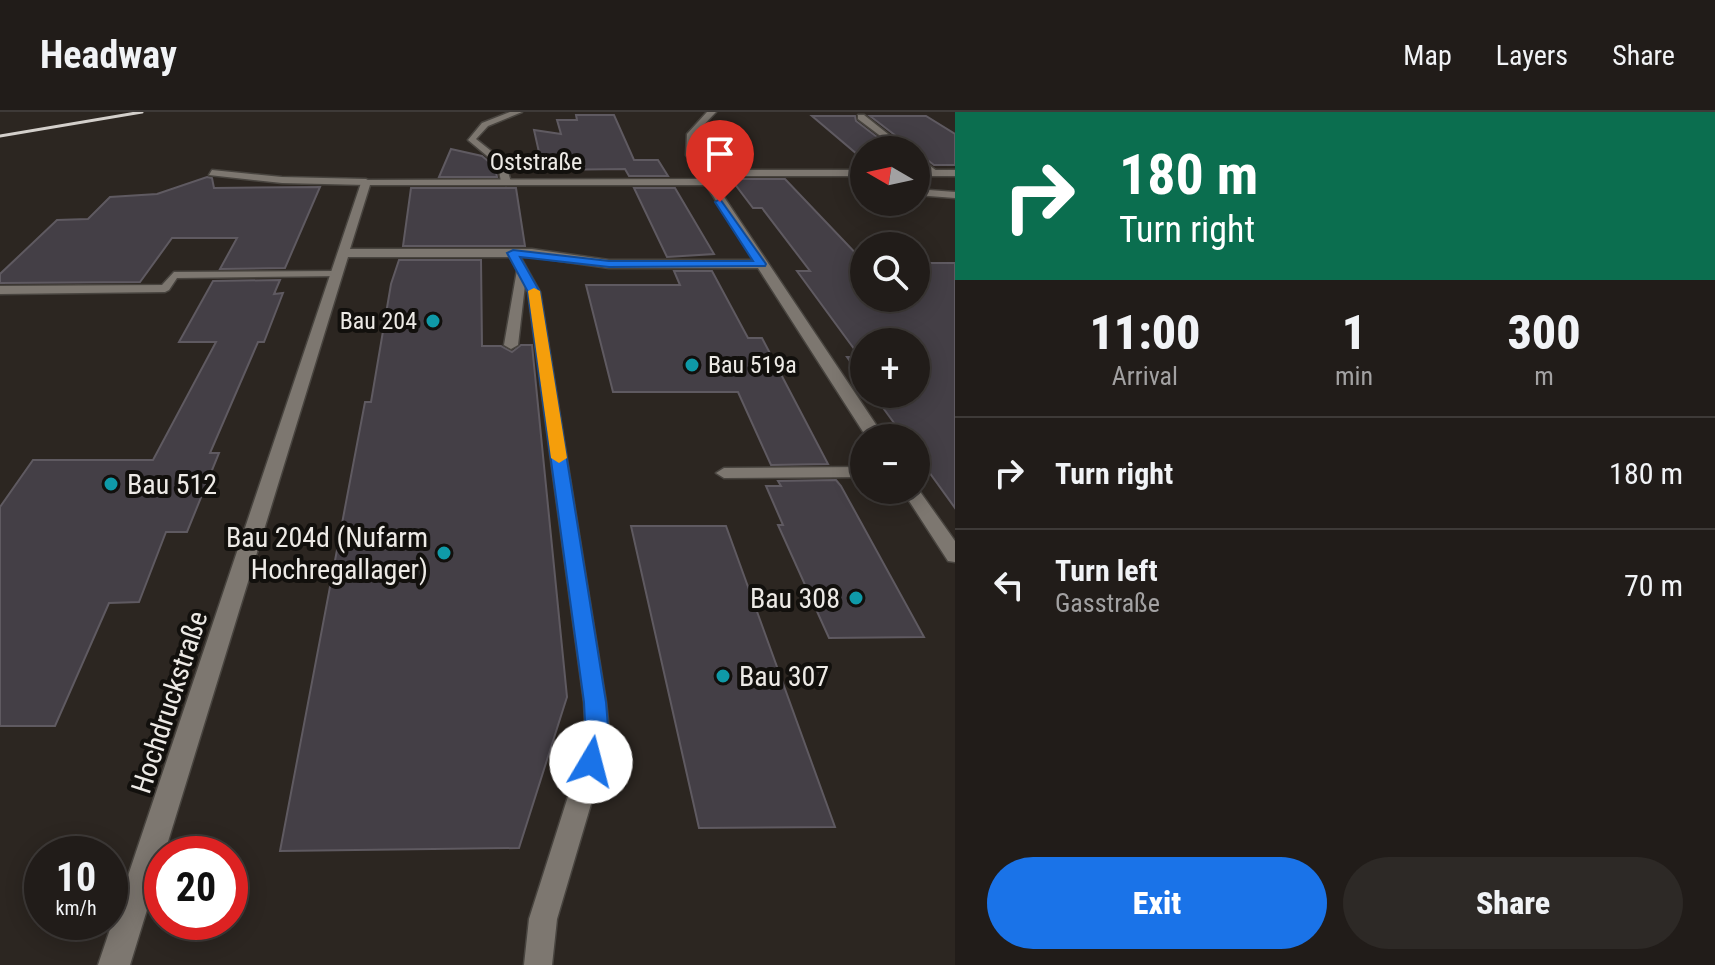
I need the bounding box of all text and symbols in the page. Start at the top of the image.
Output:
text: Headway [40,33,177,77]
text: Map [1403,39,1452,72]
text: Layers [1496,39,1568,72]
text: Share [1612,39,1675,72]
pin [686,120,754,202]
icon: arrive [698,132,742,176]
north arrow [850,136,930,216]
map controls [850,136,930,504]
text: 180 m [1119,142,1258,208]
icon: right [987,144,1091,248]
street label: Oststraße [490,148,582,176]
text: Turn right [1119,209,1255,251]
button: search [850,232,930,312]
text: 11:00 [1089,304,1201,361]
text: 1 [1342,304,1366,361]
text: 300 [1507,304,1581,361]
place label: Bau 204 [340,307,417,335]
marker: Bau 204 [424,312,442,330]
button: + [850,328,930,408]
place label: Bau 519a [708,351,797,379]
marker: Bau 519a [683,356,701,374]
text: Arrival [1112,361,1178,391]
text: min [1335,361,1373,391]
text: m [1534,361,1554,391]
button: − [850,424,930,504]
icon: right [987,451,1031,495]
text: Turn right [1055,456,1173,491]
text: 180 m [1609,456,1683,491]
place label: Bau 512 [127,468,217,501]
marker: Bau 512 [102,475,120,493]
place label: Bau 204d (Nufarm Hochregallager) [226,521,428,586]
marker: Bau 204d (Nufarm Hochregallager) [435,544,453,562]
text: Turn left [1055,553,1158,588]
icon: left [987,563,1031,607]
text: 70 m [1624,568,1683,603]
place label: Bau 308 [750,582,840,615]
text: Gasstraße [1055,588,1160,618]
marker: Bau 308 [847,589,865,607]
street label: Hochdruckstraße [124,607,214,797]
place label: Bau 307 [739,660,829,693]
marker: Bau 307 [714,667,732,685]
position arrow [549,720,633,804]
speed limit sign: 20 [144,836,248,940]
text: 10 [56,854,96,901]
button: Exit [987,857,1327,949]
button: Share [1343,857,1683,949]
text: km/h [55,896,97,920]

